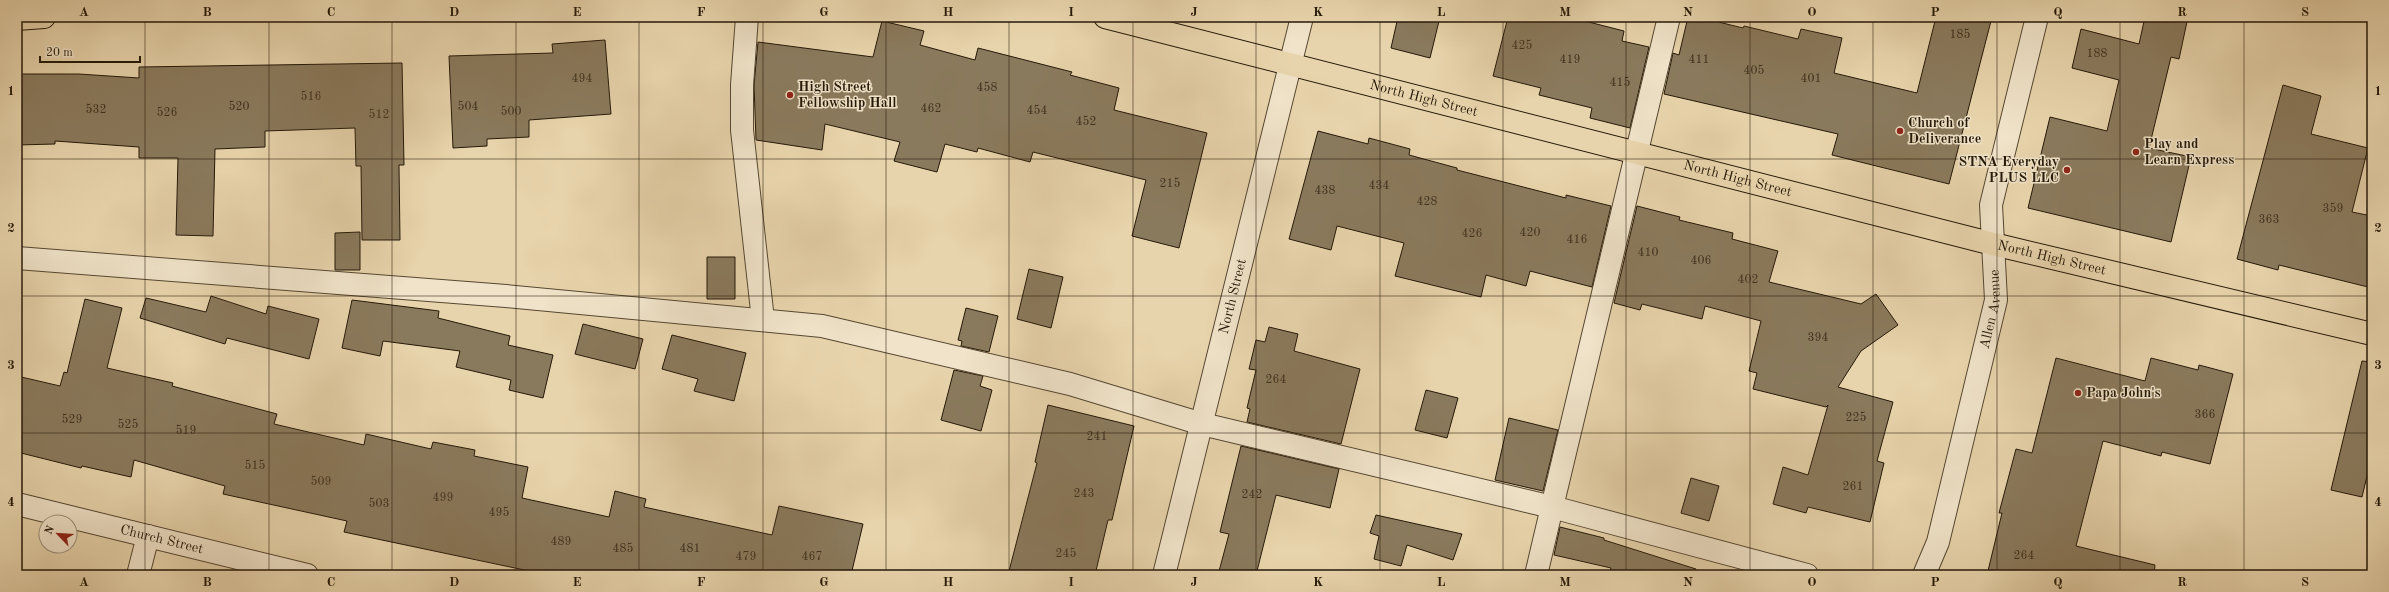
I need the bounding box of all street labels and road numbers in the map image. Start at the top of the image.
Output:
street label: North High Street [1368,78,1479,119]
street label: North High Street [1682,158,1793,199]
street label: North High Street [1996,238,2108,278]
street label: North Street [1217,257,1249,335]
street label: Allen Avenue [1978,269,2004,350]
street label: Church Street [119,523,205,556]

